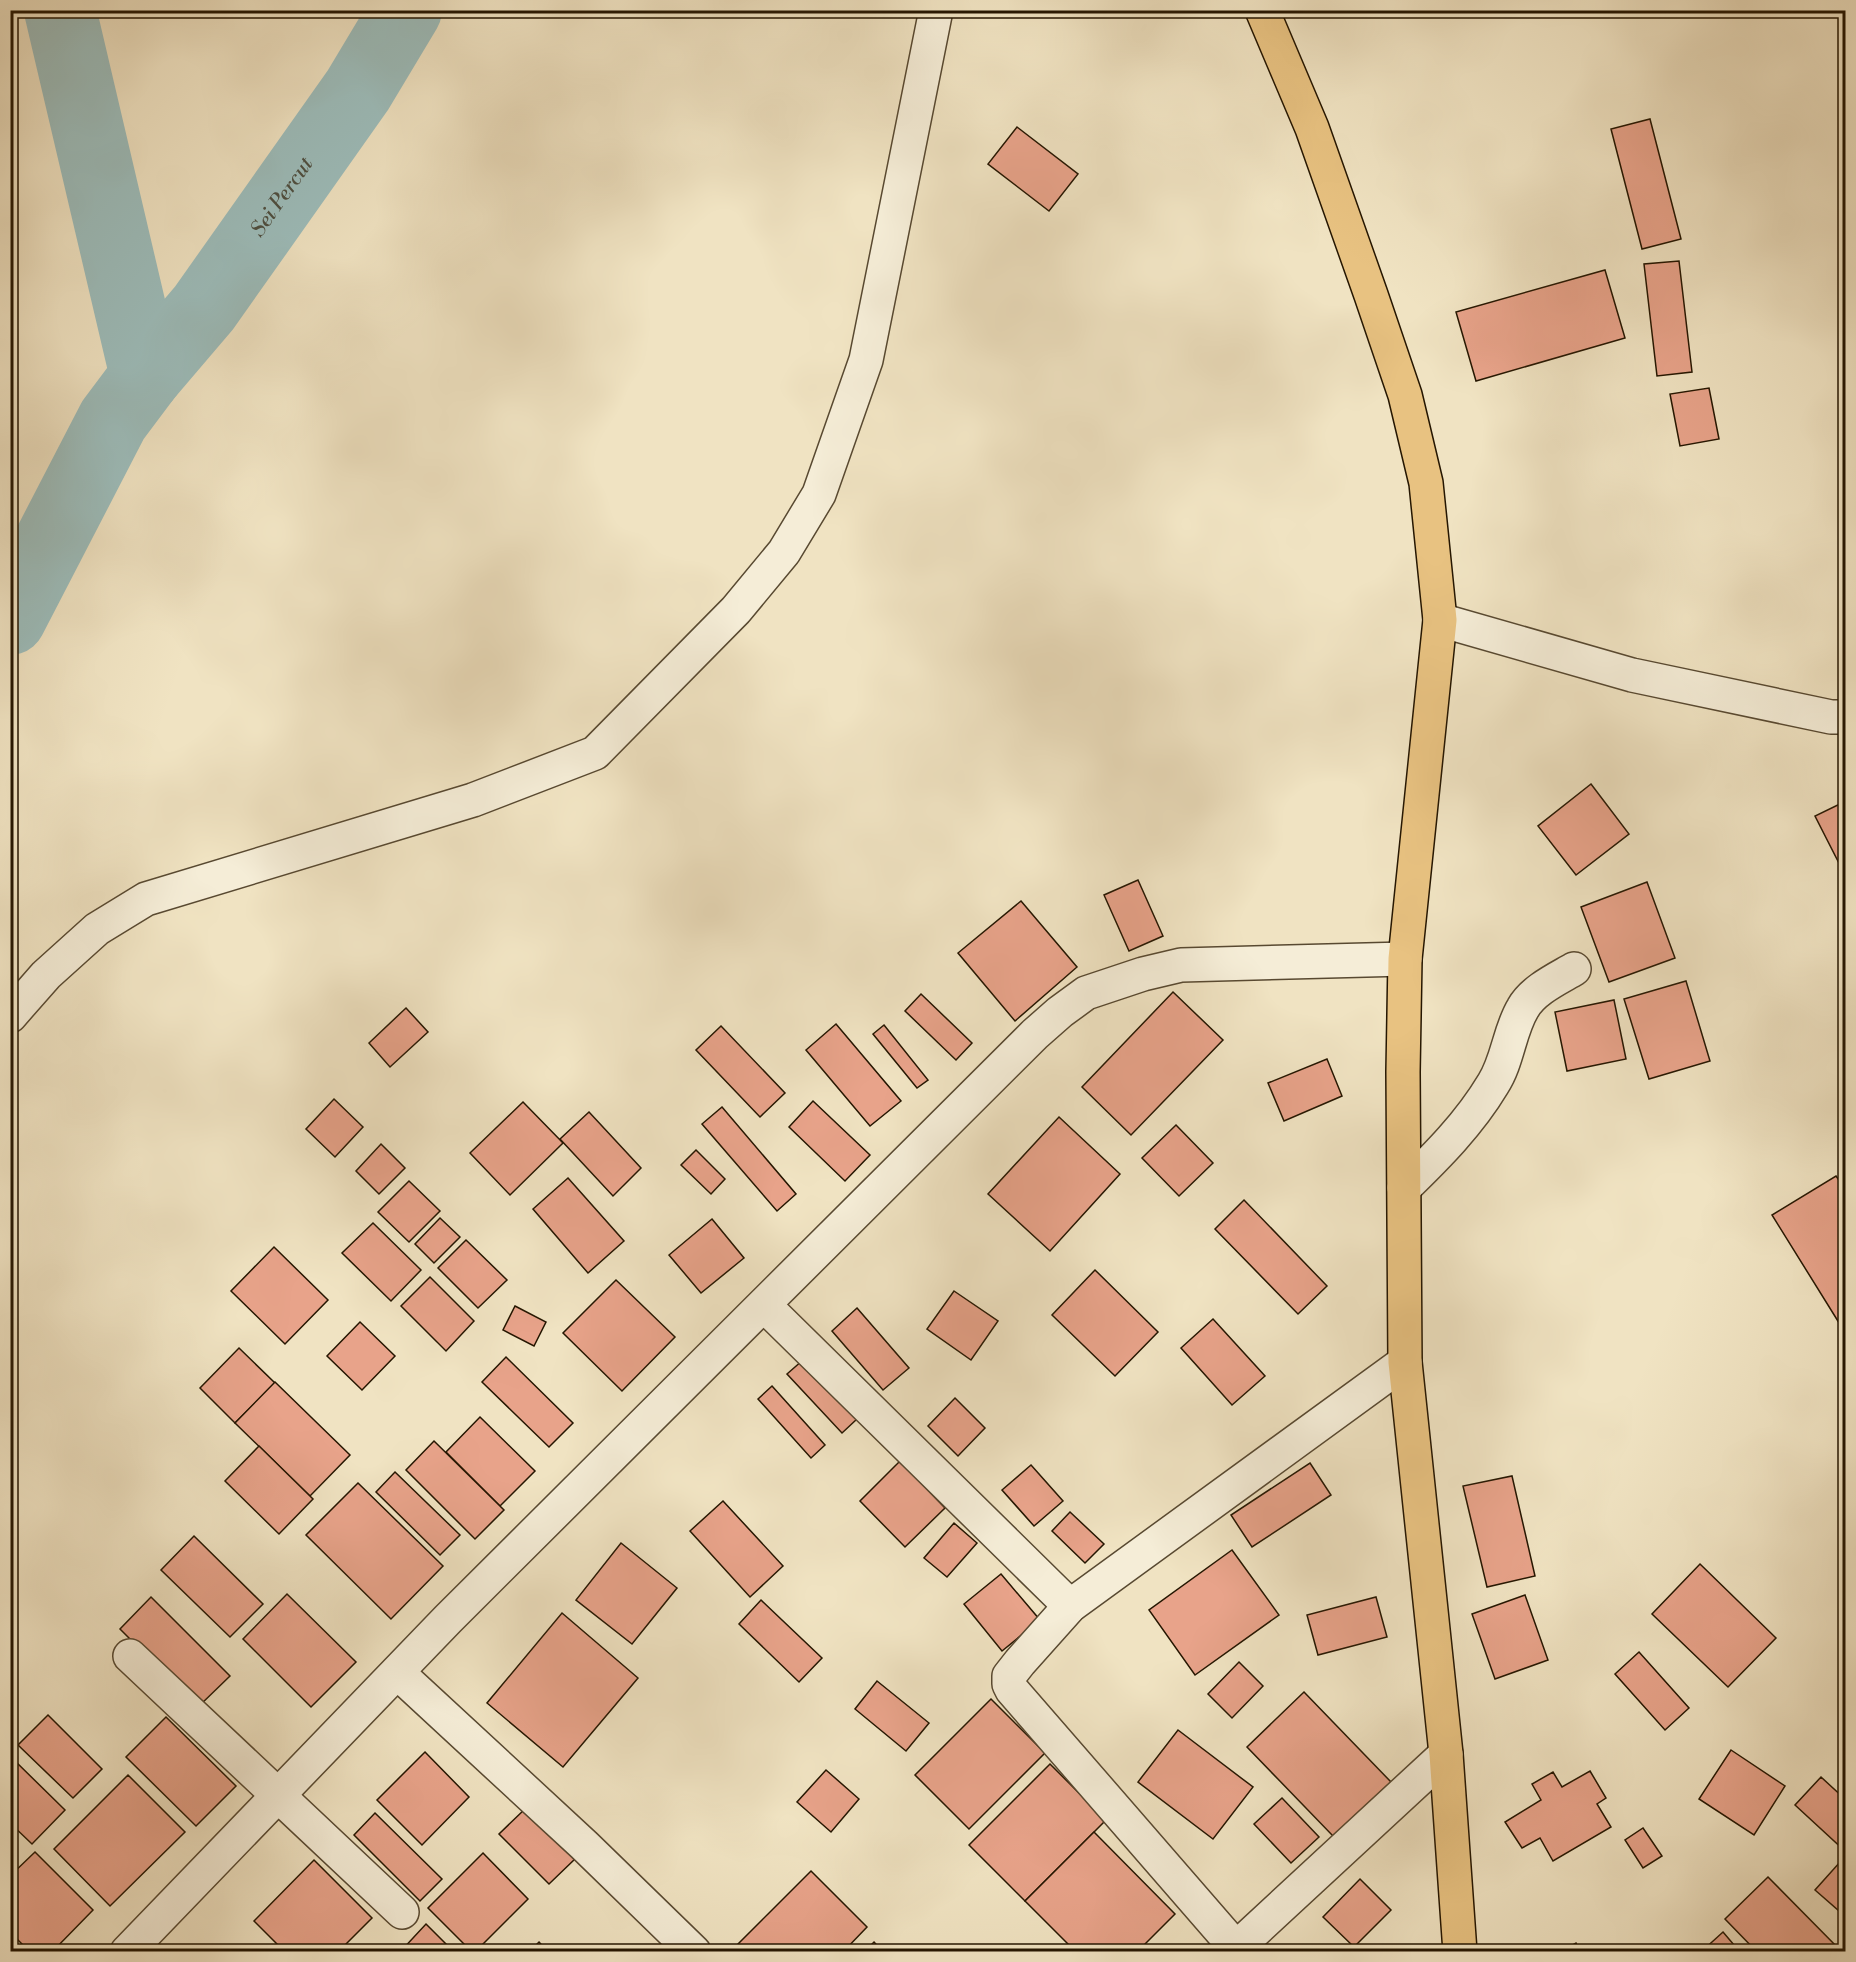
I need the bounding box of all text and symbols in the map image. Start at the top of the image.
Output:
water label: Sei Percut [245,151,320,242]

